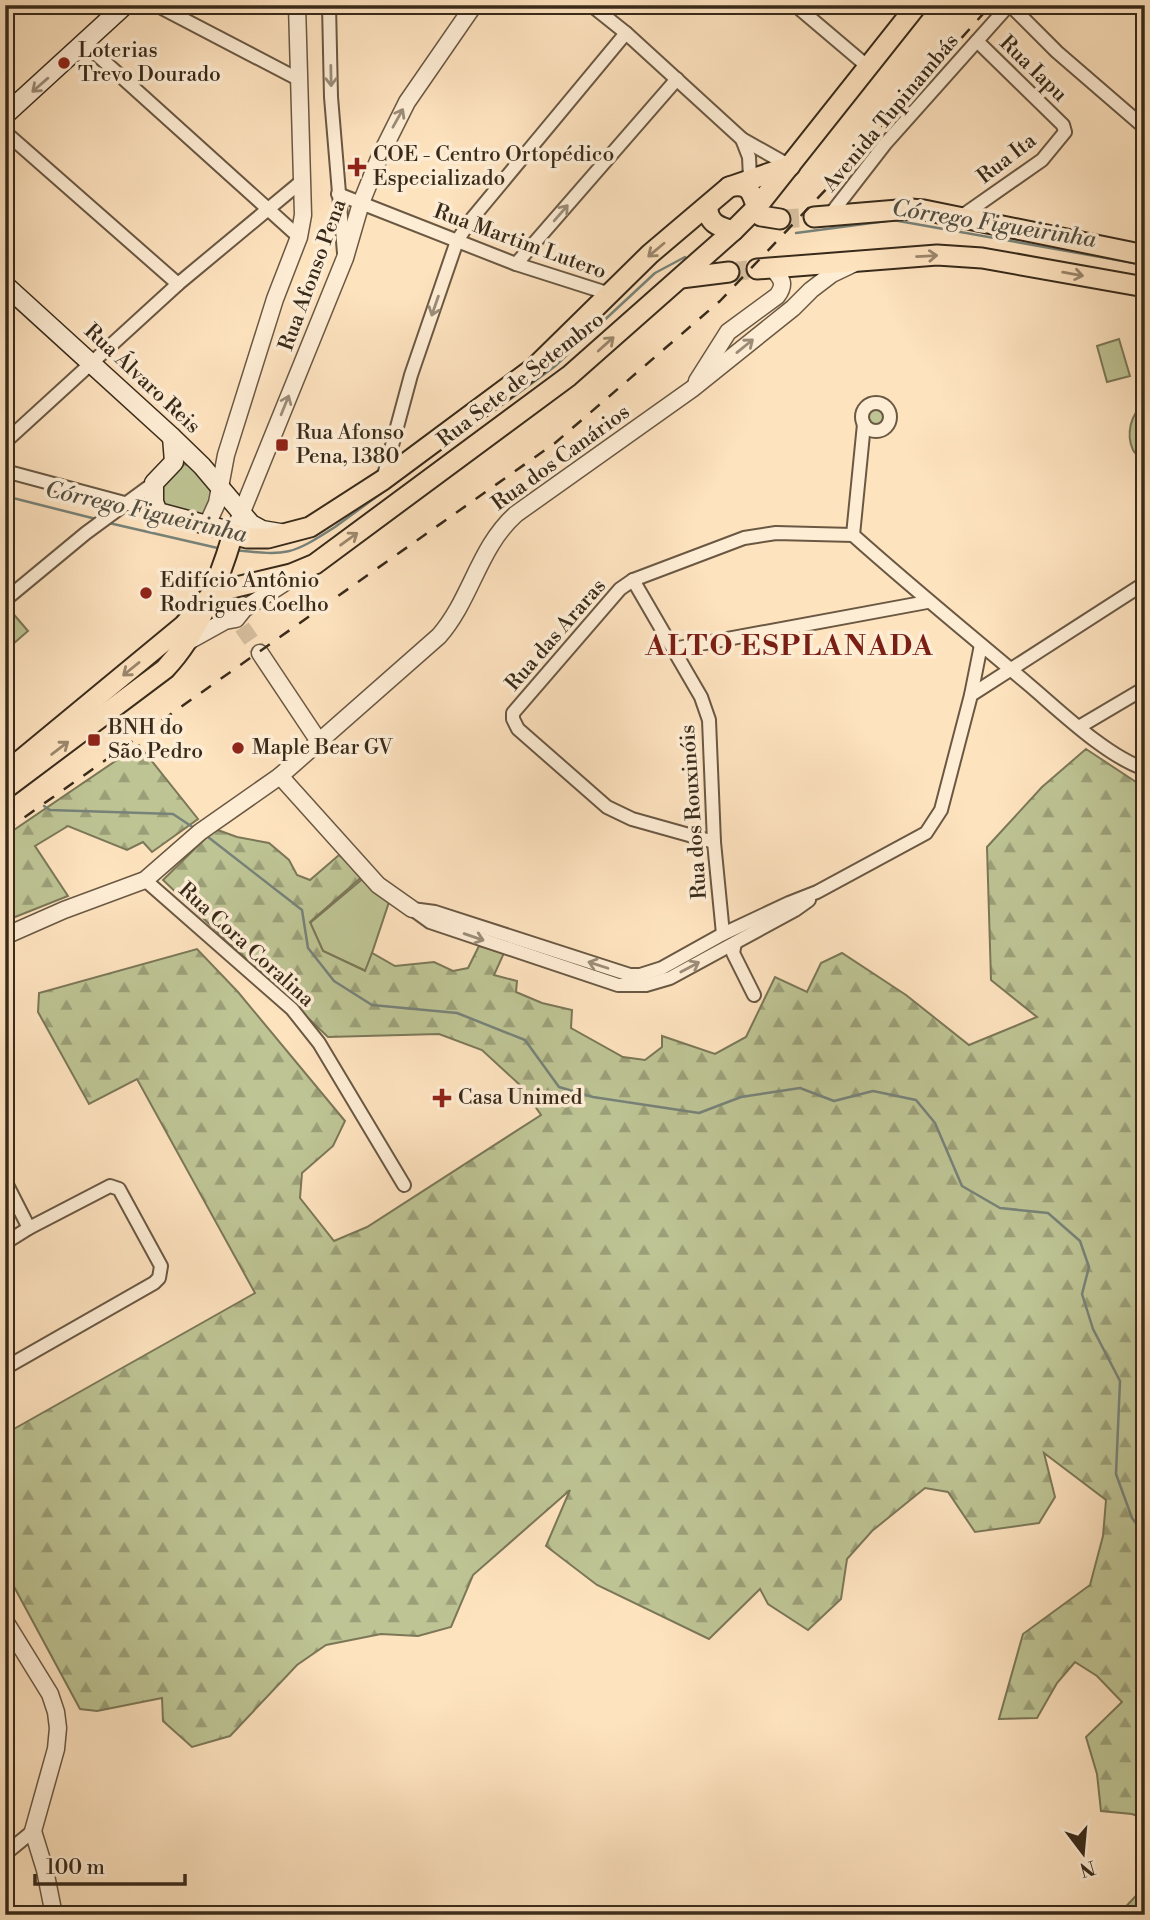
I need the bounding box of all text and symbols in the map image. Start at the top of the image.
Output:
street label: Avenida Tupinambás [817,29,965,198]
street label: Rua Iapu [994,30,1072,108]
place label: Loterias Trevo Dourado [78,38,221,88]
marker: Loterias Trevo Dourado [56,55,72,71]
one-way arrow [324,64,337,87]
one-way arrow [31,77,49,93]
one-way arrow [391,109,405,129]
street label: Rua Ita [972,128,1042,190]
place label: COE - Centro Ortopédico Especializado [373,142,614,192]
marker: COE - Centro Ortopédico Especializado [347,157,367,177]
water label: Córrego Figueirinha [890,194,1098,254]
street label: Rua Afonso Pena [274,195,353,354]
street label: Rua Martim Lutero [430,199,610,285]
one-way arrow [553,204,569,222]
one-way arrow [647,242,665,258]
one-way arrow [915,249,938,262]
one-way arrow [1061,268,1084,282]
one-way arrow [428,295,441,317]
street label: Rua Sete de Setembro [432,307,610,453]
street label: Rua Álvaro Reis [79,317,207,439]
one-way arrow [597,336,615,352]
one-way arrow [736,339,754,354]
one-way arrow [280,395,293,416]
street label: Rua dos Canários [487,399,635,517]
place label: Rua Afonso Pena, 1380 [296,420,404,470]
marker: Rua Afonso Pena, 1380 [274,437,290,453]
water label: Córrego Figueirinha [42,475,250,549]
one-way arrow [339,532,358,546]
place label: Edifício Antônio Rodrigues Coelho [160,568,329,618]
street label: Rua das Araras [500,574,612,696]
marker: Edifício Antônio Rodrigues Coelho [138,585,154,601]
district label: ALTO ESPLANADA [644,629,935,664]
one-way arrow [123,661,141,676]
place label: BNH do São Pedro [107,715,203,765]
street label: Rua dos Rouxinóis [675,724,713,900]
marker: BNH do São Pedro [86,732,102,748]
place label: Maple Bear GV [252,735,394,761]
marker: Maple Bear GV [230,740,246,756]
one-way arrow [50,741,69,756]
street label: Rua Cora Coralina [173,877,320,1013]
one-way arrow [462,932,484,944]
one-way arrow [587,958,609,970]
one-way arrow [679,960,700,974]
place label: Casa Unimed [458,1085,583,1111]
marker: Casa Unimed [432,1088,452,1108]
north arrow [1048,1818,1118,1888]
scale bar [35,1843,186,1887]
text: 100 m [46,1855,105,1881]
text: N [1077,1855,1098,1882]

